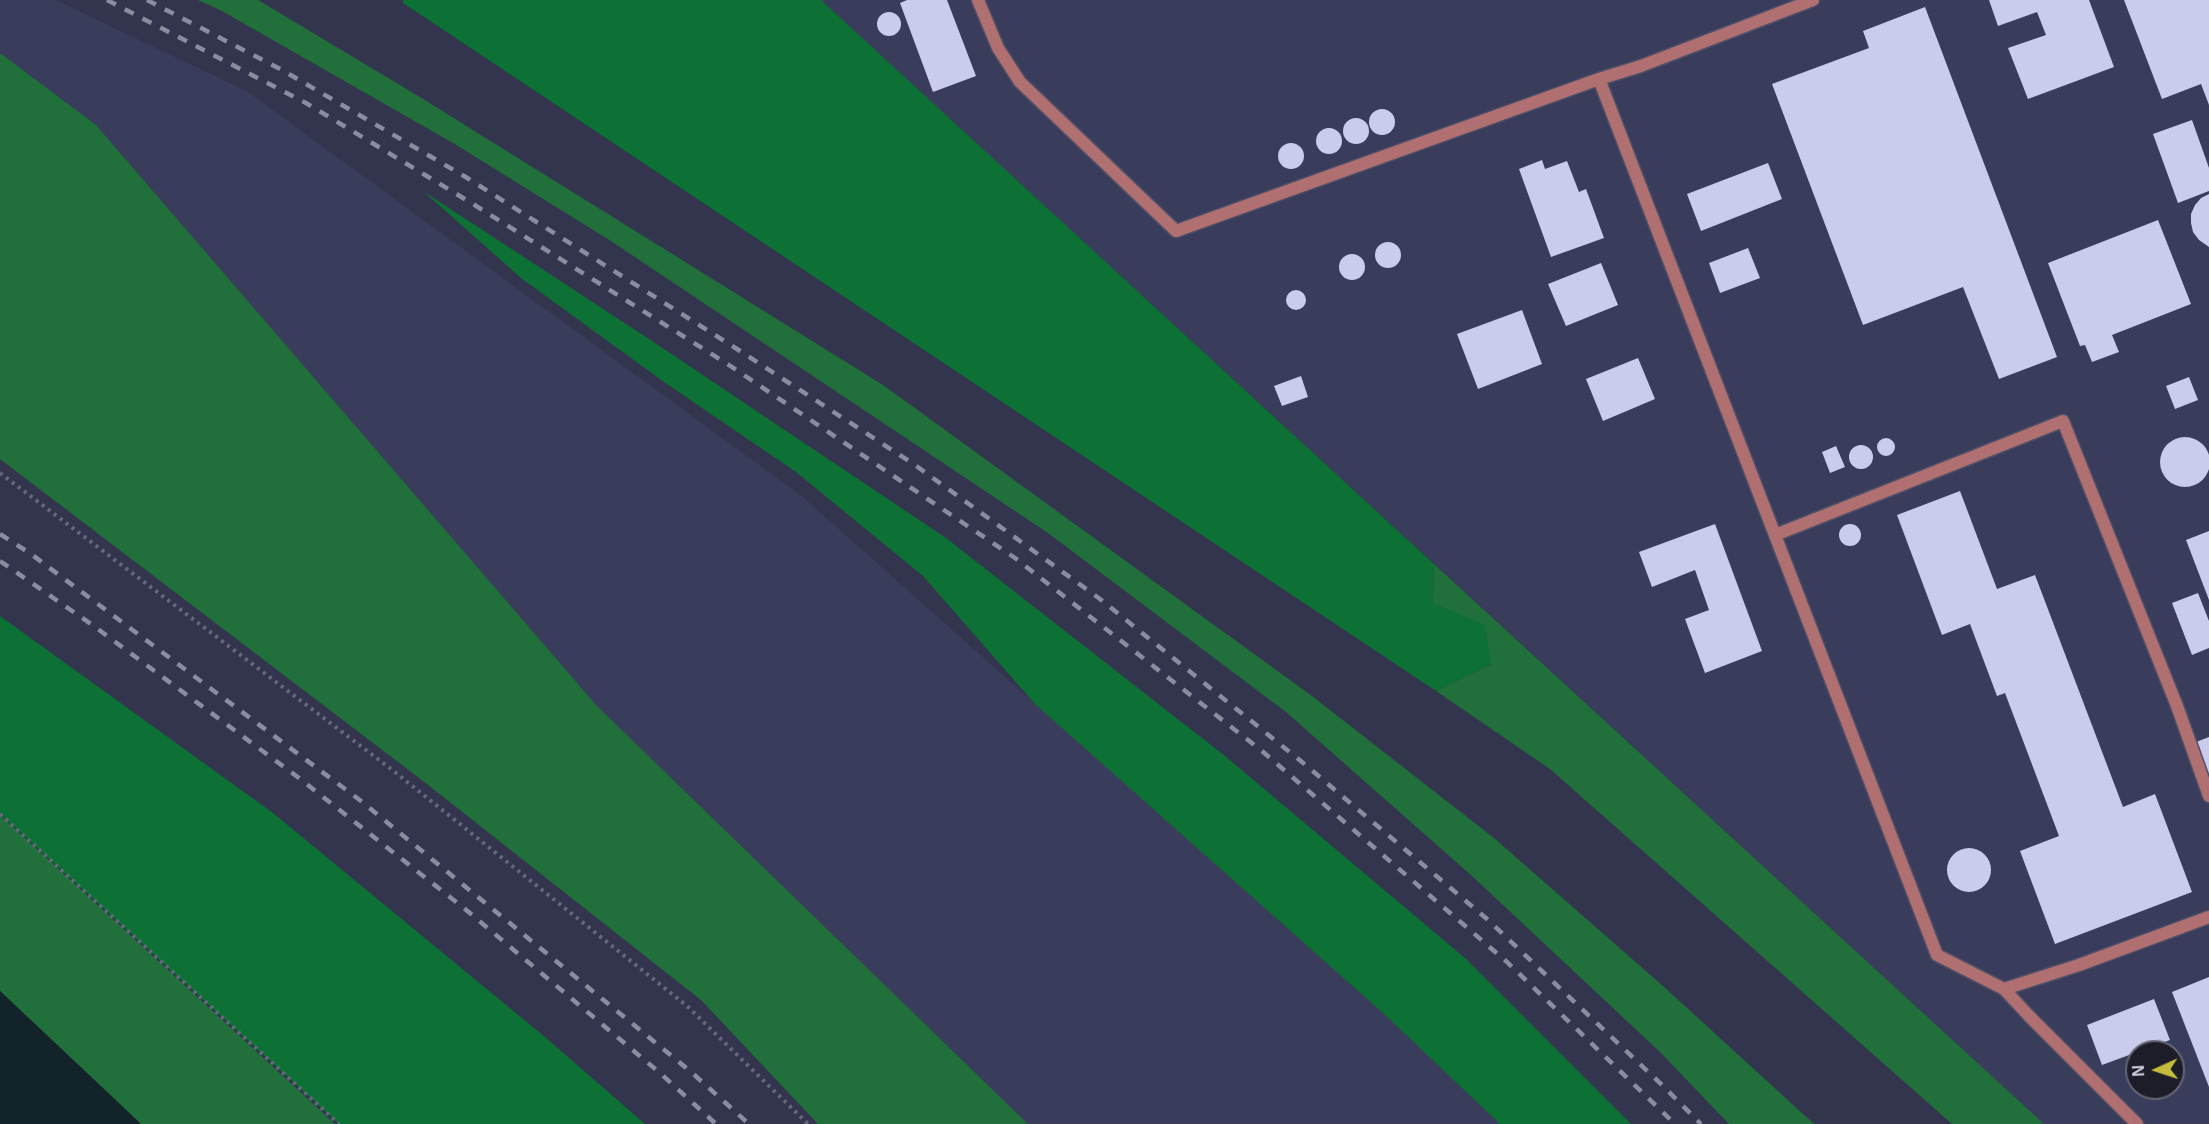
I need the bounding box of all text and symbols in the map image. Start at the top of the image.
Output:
north arrow [2125,1040,2185,1100]
text: N [2130,1065,2147,1077]

